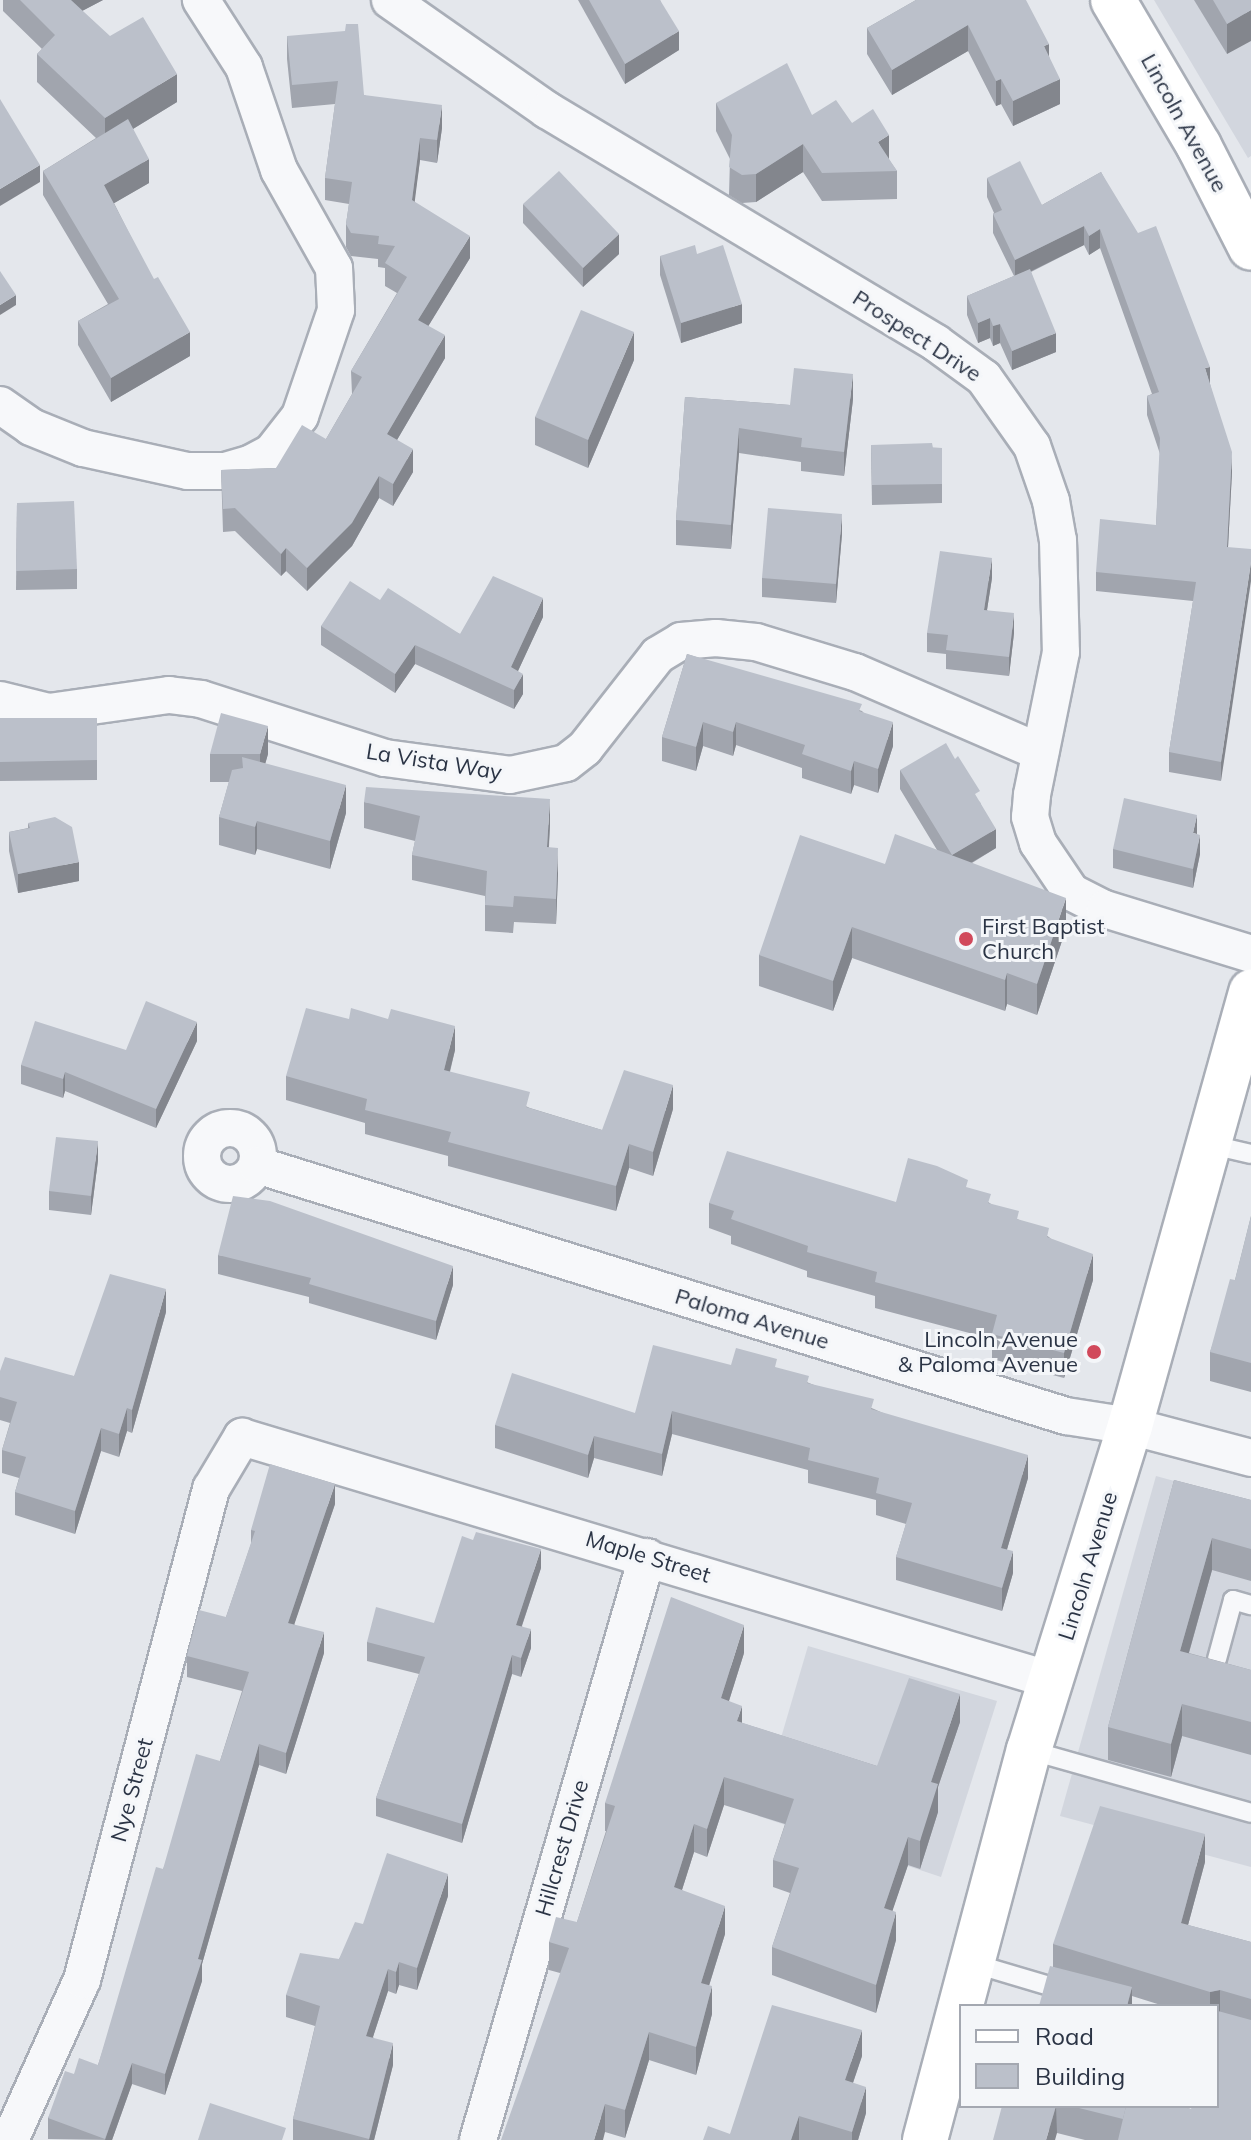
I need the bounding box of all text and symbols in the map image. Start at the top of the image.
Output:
street label: Lincoln Avenue [1135,49,1233,197]
street label: Prospect Drive [848,285,986,387]
street label: La Vista Way [364,738,504,786]
place label: First Baptist Church [982,913,1104,964]
marker: First Baptist Church [957,930,975,948]
street label: Paloma Avenue [672,1283,832,1355]
place label: Lincoln Avenue & Paloma Avenue [898,1326,1078,1378]
marker: Lincoln Avenue & Paloma Avenue [1085,1343,1103,1361]
street label: Lincoln Avenue [1053,1489,1123,1643]
street label: Maple Street [582,1526,714,1588]
street label: Nye Street [105,1735,159,1845]
street label: Hillcrest Drive [530,1777,594,1919]
legend [959,2004,1219,2108]
text: Road [1035,2021,1094,2051]
text: Building [1035,2061,1125,2091]

